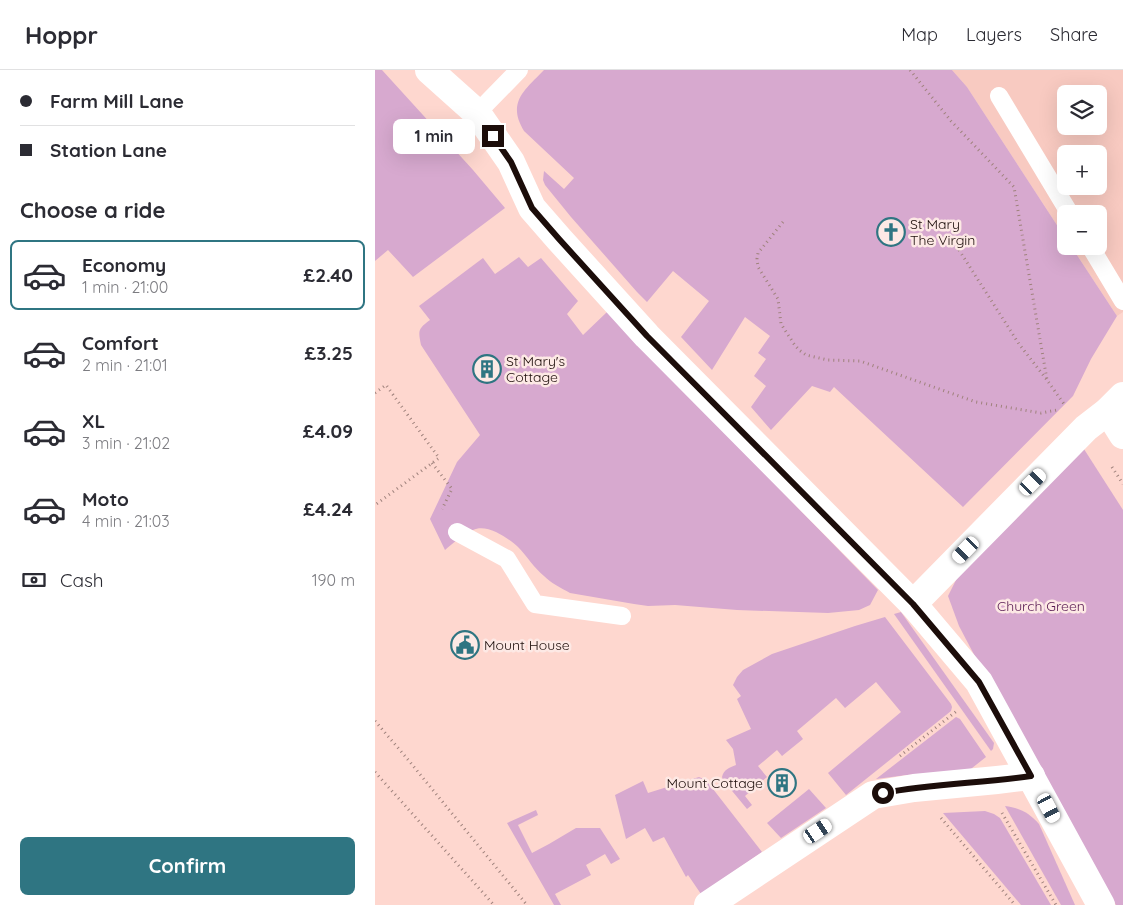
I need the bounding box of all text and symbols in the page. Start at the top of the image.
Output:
text: Hoppr [25,20,98,50]
text: Map [901,23,938,46]
text: Layers [966,23,1022,46]
text: Share [1050,23,1098,46]
map controls [1057,85,1107,255]
button: layers [1057,85,1107,135]
text: Farm Mill Lane [50,89,184,113]
callout: 1 min [393,118,475,154]
route end [482,125,504,147]
text: 1 min [415,126,453,146]
text: Station Lane [50,138,167,162]
button: + [1057,145,1107,195]
text: Choose a ride [20,196,165,224]
button: − [1057,205,1107,255]
place label: St Mary The Virgin [910,215,975,249]
church icon: St Mary The Virgin [876,217,906,247]
icon: car [22,253,67,298]
text: Economy [82,253,166,277]
text: £2.40 [303,263,353,287]
text: 1 min · 21:00 [82,277,168,297]
icon: car [22,331,67,376]
text: Comfort [82,331,159,355]
text: £3.25 [304,341,353,365]
place label: St Mary's Cottage [506,352,565,386]
building icon: St Mary's Cottage [472,354,502,384]
text: 2 min · 21:01 [82,355,168,375]
icon: car [22,409,67,454]
text: XL [82,409,105,433]
text: £4.09 [303,419,353,443]
text: 3 min · 21:02 [82,433,170,453]
car [1017,466,1048,498]
icon: car [22,487,67,532]
text: Moto [82,487,129,511]
text: £4.24 [303,497,353,521]
text: 4 min · 21:03 [82,511,170,531]
car [950,534,981,566]
icon: cash [20,566,48,594]
text: Cash [60,568,104,592]
text: 190 m [312,570,355,590]
park label: Church Green [997,597,1085,615]
public building icon: Mount House [450,630,480,660]
place label: Mount House [484,636,570,654]
building icon: Mount Cottage [767,768,797,798]
place label: Mount Cottage [666,774,763,792]
route start [872,782,894,804]
car [1035,791,1062,825]
car [801,816,834,846]
button: Confirm [20,837,355,895]

